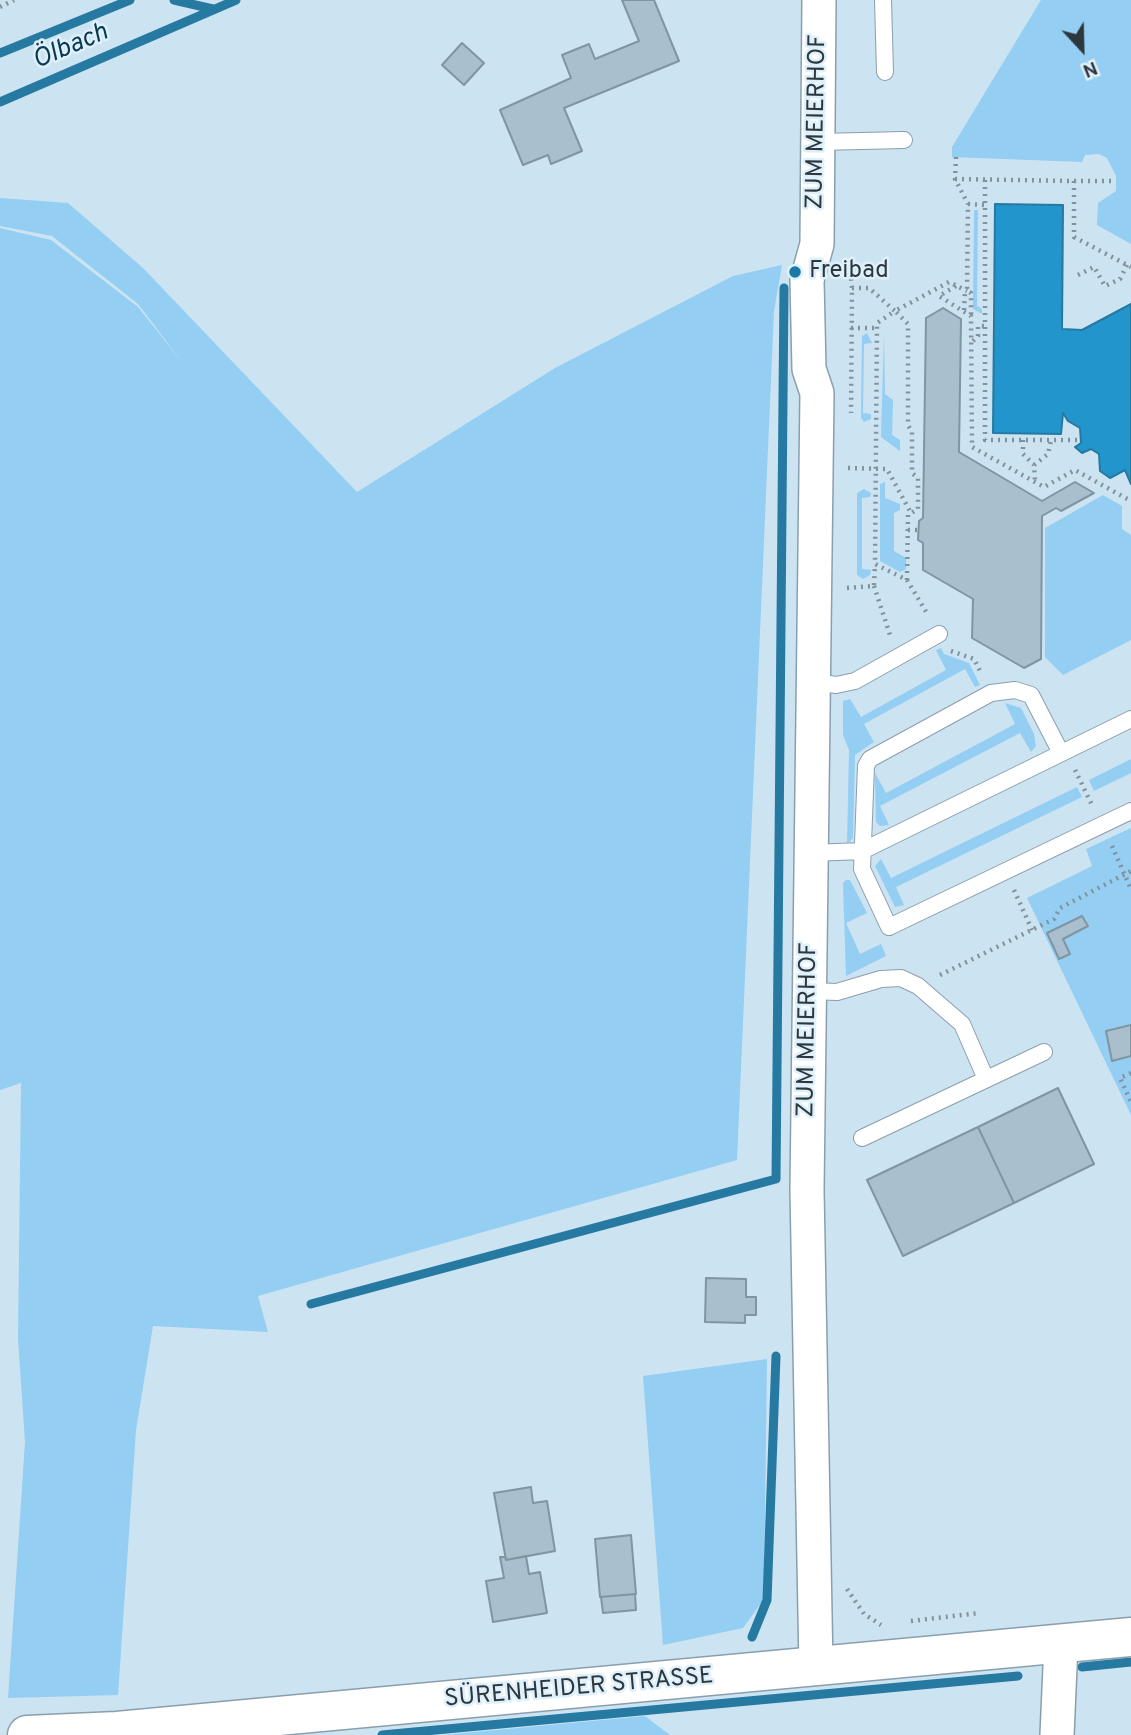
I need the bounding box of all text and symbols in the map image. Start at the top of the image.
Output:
north arrow [1047,14,1117,84]
water label: Ölbach [29,18,113,78]
street label: ZUM MEIERHOF [802,34,834,210]
text: N [1079,55,1101,82]
place label: Freibad [809,258,889,286]
marker: Freibad [787,264,803,280]
street label: ZUM MEIERHOF [793,942,825,1118]
street label: SÜRENHEIDER STRASSE [443,1663,715,1715]

